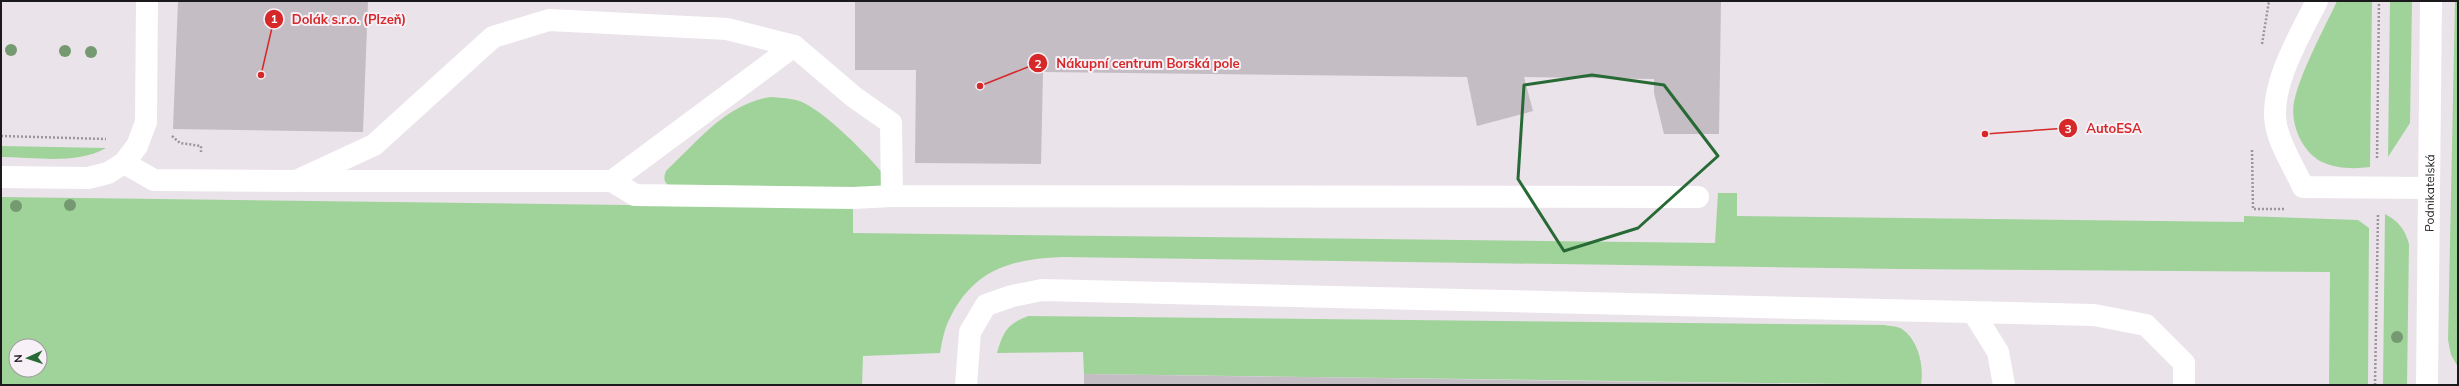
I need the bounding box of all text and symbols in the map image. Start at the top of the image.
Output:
callout: Dolák s.r.o. (Plzeň) [264,7,414,32]
text: 1 [270,11,278,26]
text: Dolák s.r.o. (Plzeň) [292,11,406,27]
callout: Nákupní centrum Borská pole [1028,51,1248,76]
text: Nákupní centrum Borská pole [1056,55,1240,71]
text: 2 [1034,56,1042,71]
callout: AutoESA [2058,116,2150,141]
text: AutoESA [2086,120,2142,136]
text: 3 [2064,121,2072,136]
street label: Podnikatelská [2421,154,2437,232]
north arrow [8,338,48,378]
text: N [11,354,25,363]

